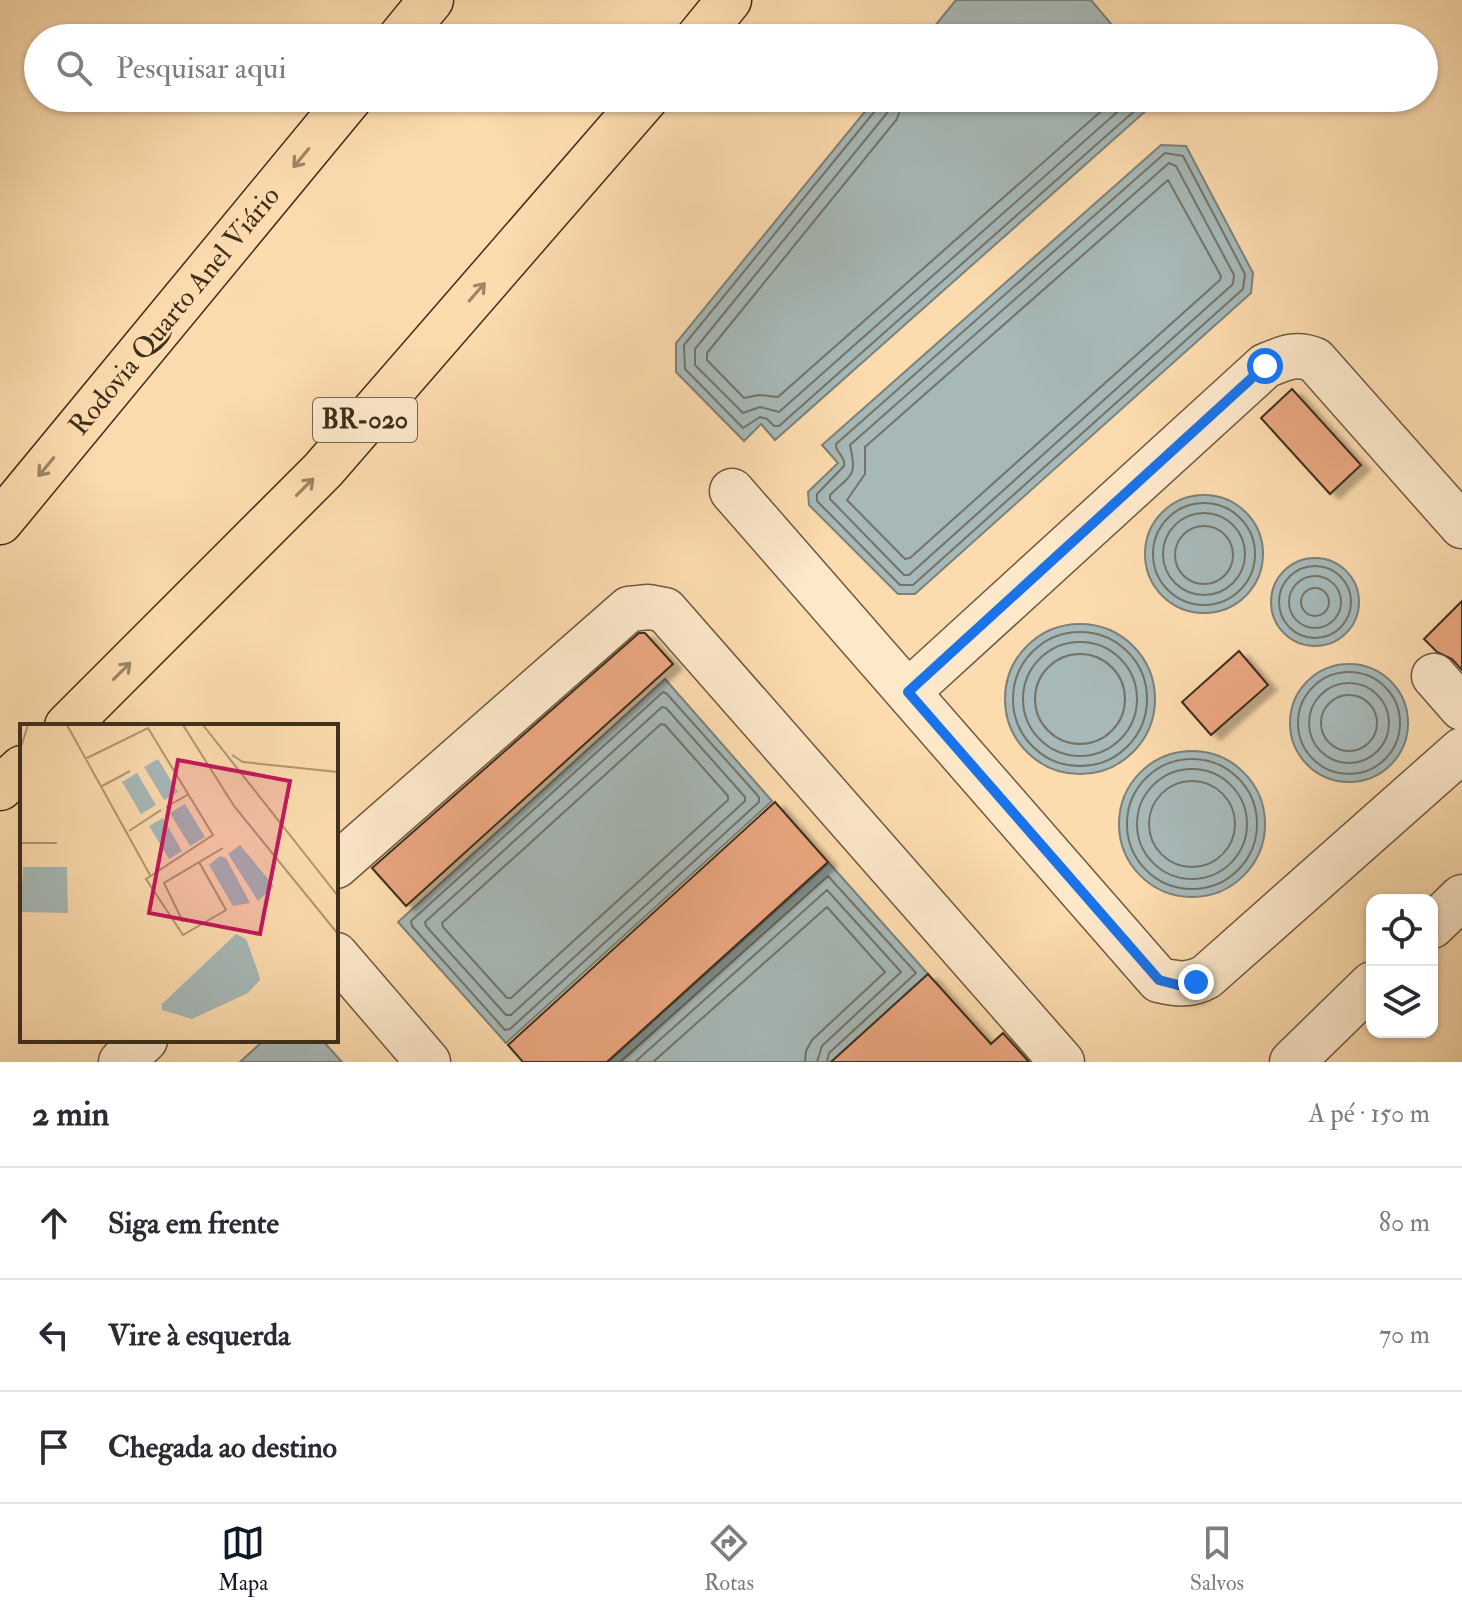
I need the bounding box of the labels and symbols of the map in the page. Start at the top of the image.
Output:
one-way arrow [292,147,309,168]
street label: Rodovia Quarto Anel Viário [61,179,287,442]
one-way arrow [468,282,486,302]
route start [1247,348,1283,384]
road number: BR-020 [313,398,417,442]
one-way arrow [37,456,55,476]
one-way arrow [296,477,315,497]
one-way arrow [112,662,131,681]
inset map [20,724,338,1042]
route end [1178,964,1214,1000]

